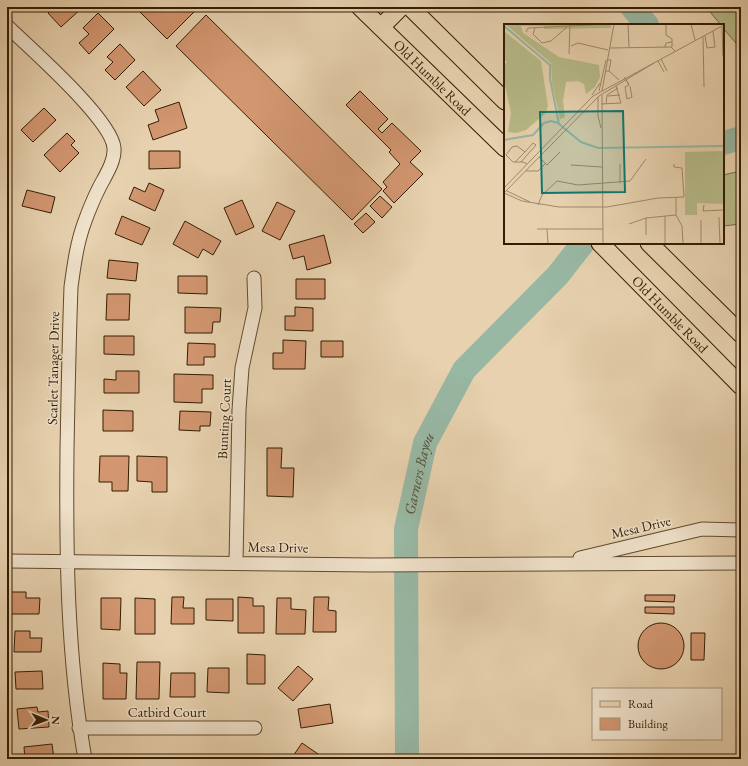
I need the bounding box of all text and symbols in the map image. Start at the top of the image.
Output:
inset map [504,24,724,244]
street label: Old Humble Road [390,36,476,120]
street label: Old Humble Road [628,272,713,357]
street label: Scarlet Tanager Drive [43,310,63,425]
street label: Bunting Court [213,378,235,460]
water label: Garners Bayou [399,429,438,516]
street label: Mesa Drive [609,511,673,543]
street label: Mesa Drive [248,537,309,557]
legend [592,688,722,740]
text: Road [628,696,654,712]
north arrow [26,700,66,740]
street label: Catbird Court [128,703,207,721]
text: N [49,716,63,725]
text: Building [628,716,669,732]

